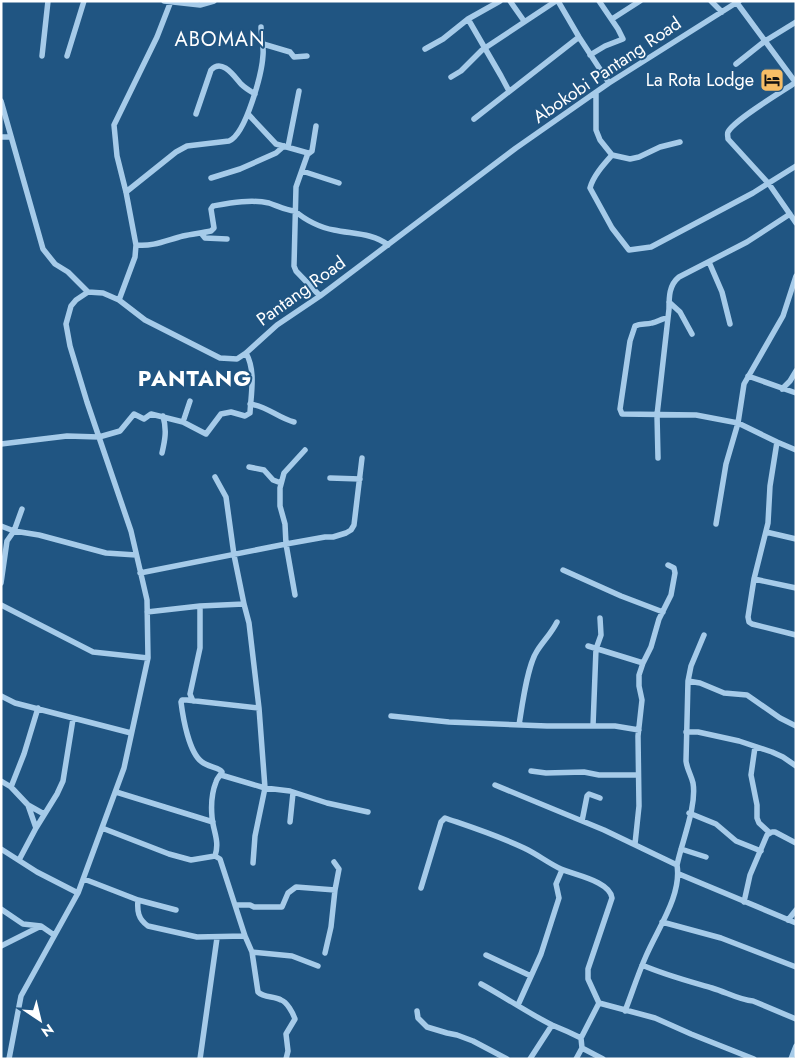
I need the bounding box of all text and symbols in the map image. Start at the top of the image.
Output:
street label: Abokobi Pantang Road [528,11,686,129]
district label: ABOMAN [174,25,266,54]
place label: La Rota Lodge [646,67,754,93]
hotel icon: La Rota Lodge [759,67,785,93]
street label: Pantang Road [251,250,351,332]
district label: PANTANG [138,362,252,394]
north arrow [15,995,65,1045]
text: N [37,1019,58,1042]

